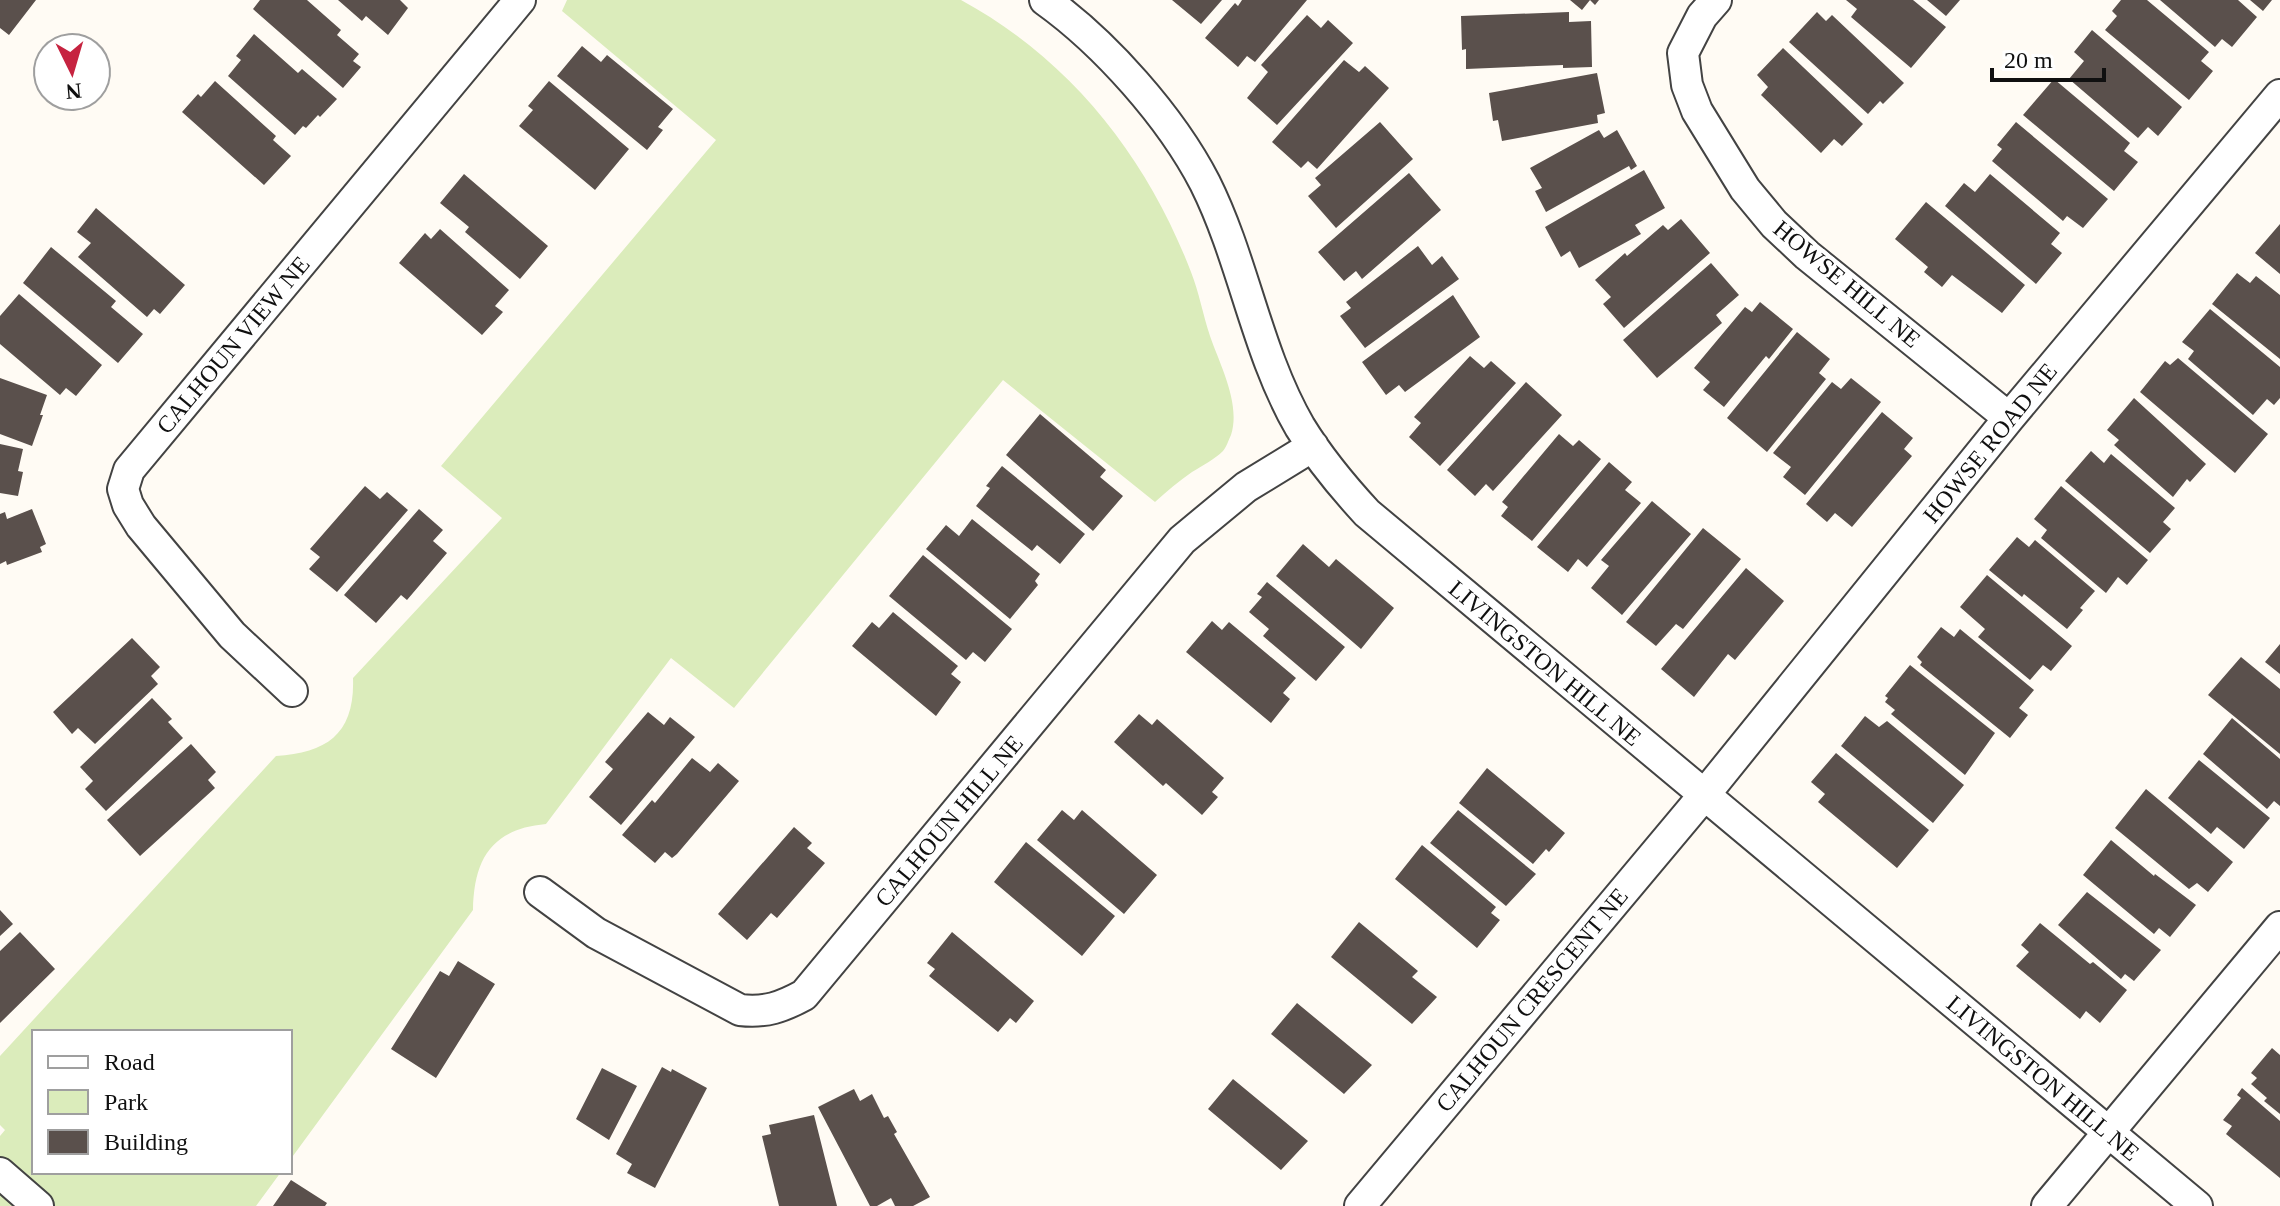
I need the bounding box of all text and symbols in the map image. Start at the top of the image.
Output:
north arrow [32,32,112,112]
scale bar [1992,32,2104,82]
text: 20 m [2004,47,2053,73]
text: N [65,78,83,105]
street label: HOWSE HILL NE [1769,215,1925,353]
street label: CALHOUN VIEW NE [151,251,315,439]
street label: HOWSE ROAD NE [1918,358,2062,528]
street label: LIVINGSTON HILL NE [1444,575,1646,751]
street label: CALHOUN HILL NE [870,730,1028,912]
street label: CALHOUN CRESCENT NE [1431,883,1633,1117]
street label: LIVINGSTON HILL NE [1942,990,2144,1166]
legend [32,1030,292,1174]
text: Road [104,1049,155,1075]
text: Park [104,1089,148,1115]
text: Building [104,1129,188,1155]

